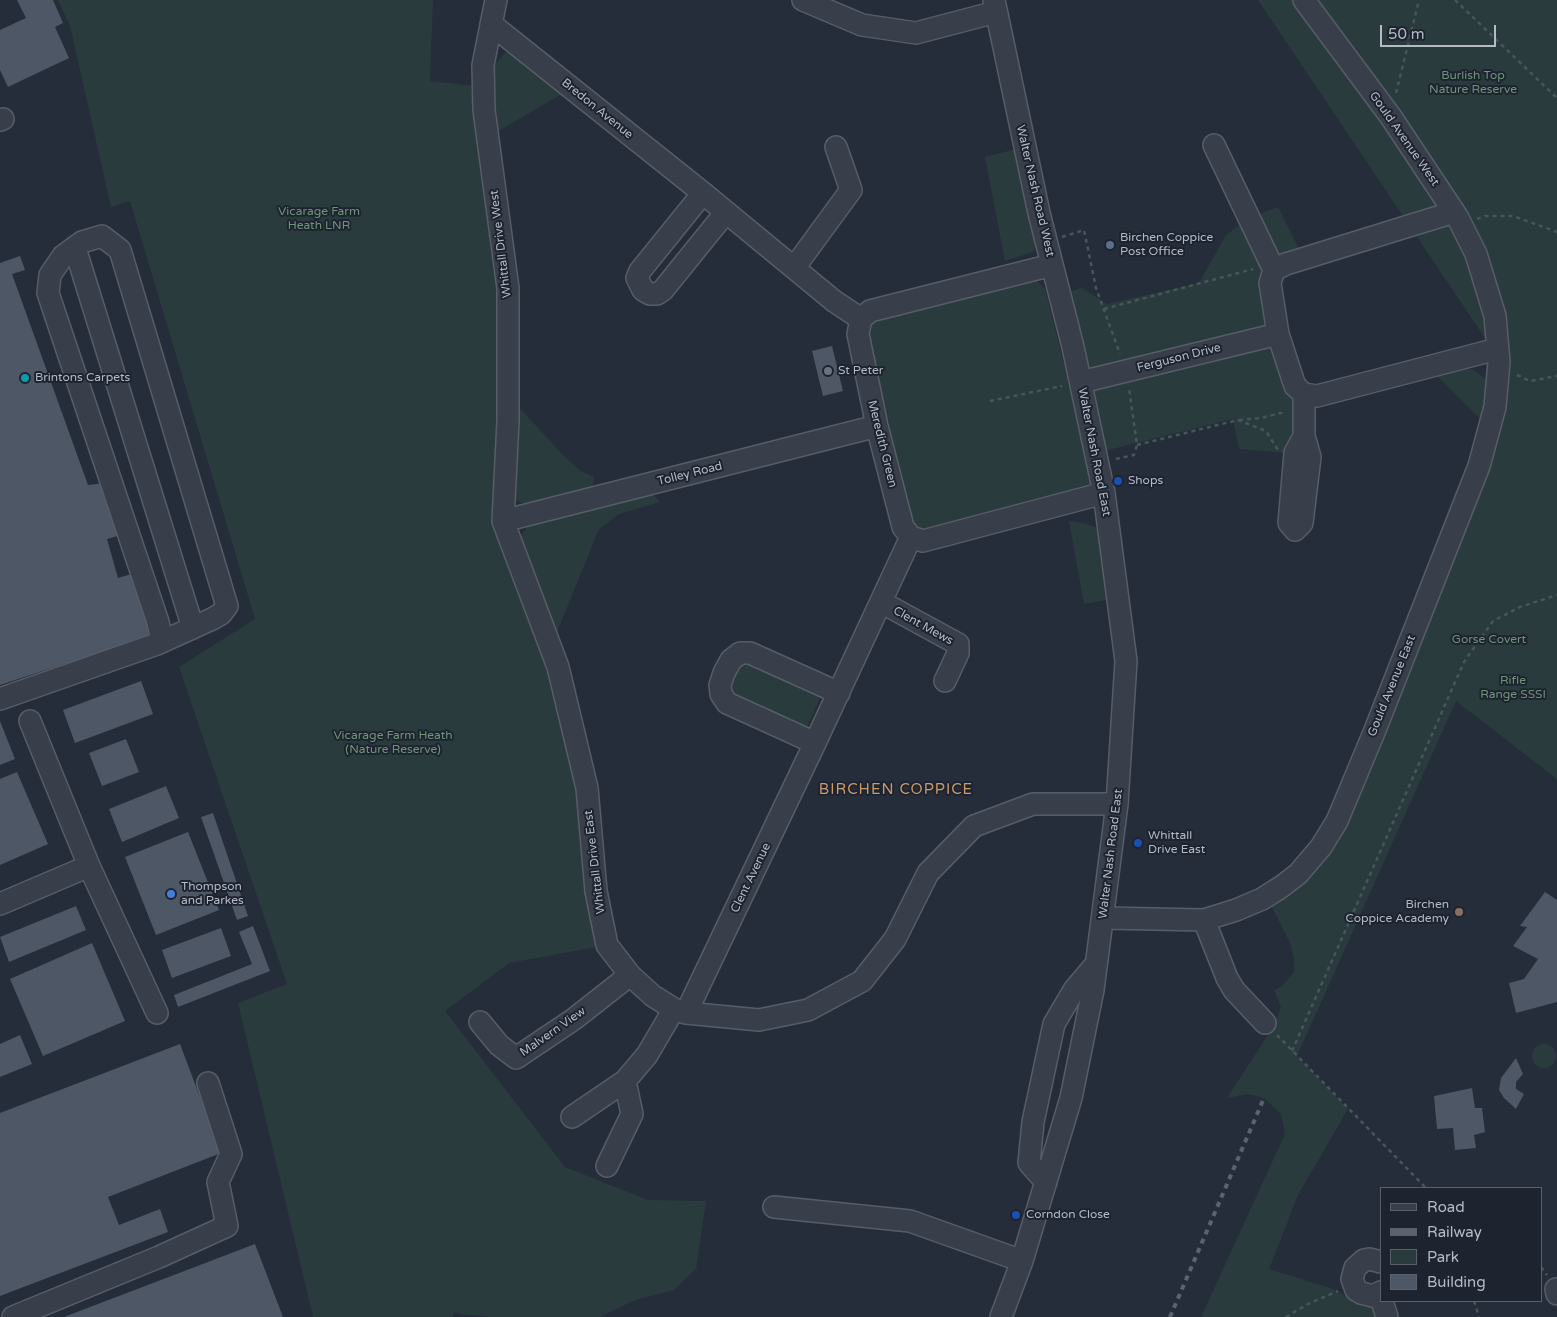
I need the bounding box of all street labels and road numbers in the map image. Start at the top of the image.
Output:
street label: Bredon Avenue [558,76,636,142]
street label: Gould Avenue West [1366,89,1442,189]
street label: Walter Nash Road West [1013,124,1057,258]
street label: Whittall Drive West [487,189,515,299]
street label: Ferguson Drive [1136,341,1222,375]
street label: Walter Nash Road East [1074,386,1114,518]
street label: Meredith Green [864,399,900,489]
street label: Tolley Road [656,459,724,489]
street label: Clent Mews [890,604,956,648]
street label: Gould Avenue East [1365,633,1419,739]
street label: Walter Nash Road East [1096,788,1126,920]
street label: Whittall Drive East [581,809,609,915]
street label: Clent Avenue [728,841,774,915]
street label: Malvern View [517,1004,589,1060]

